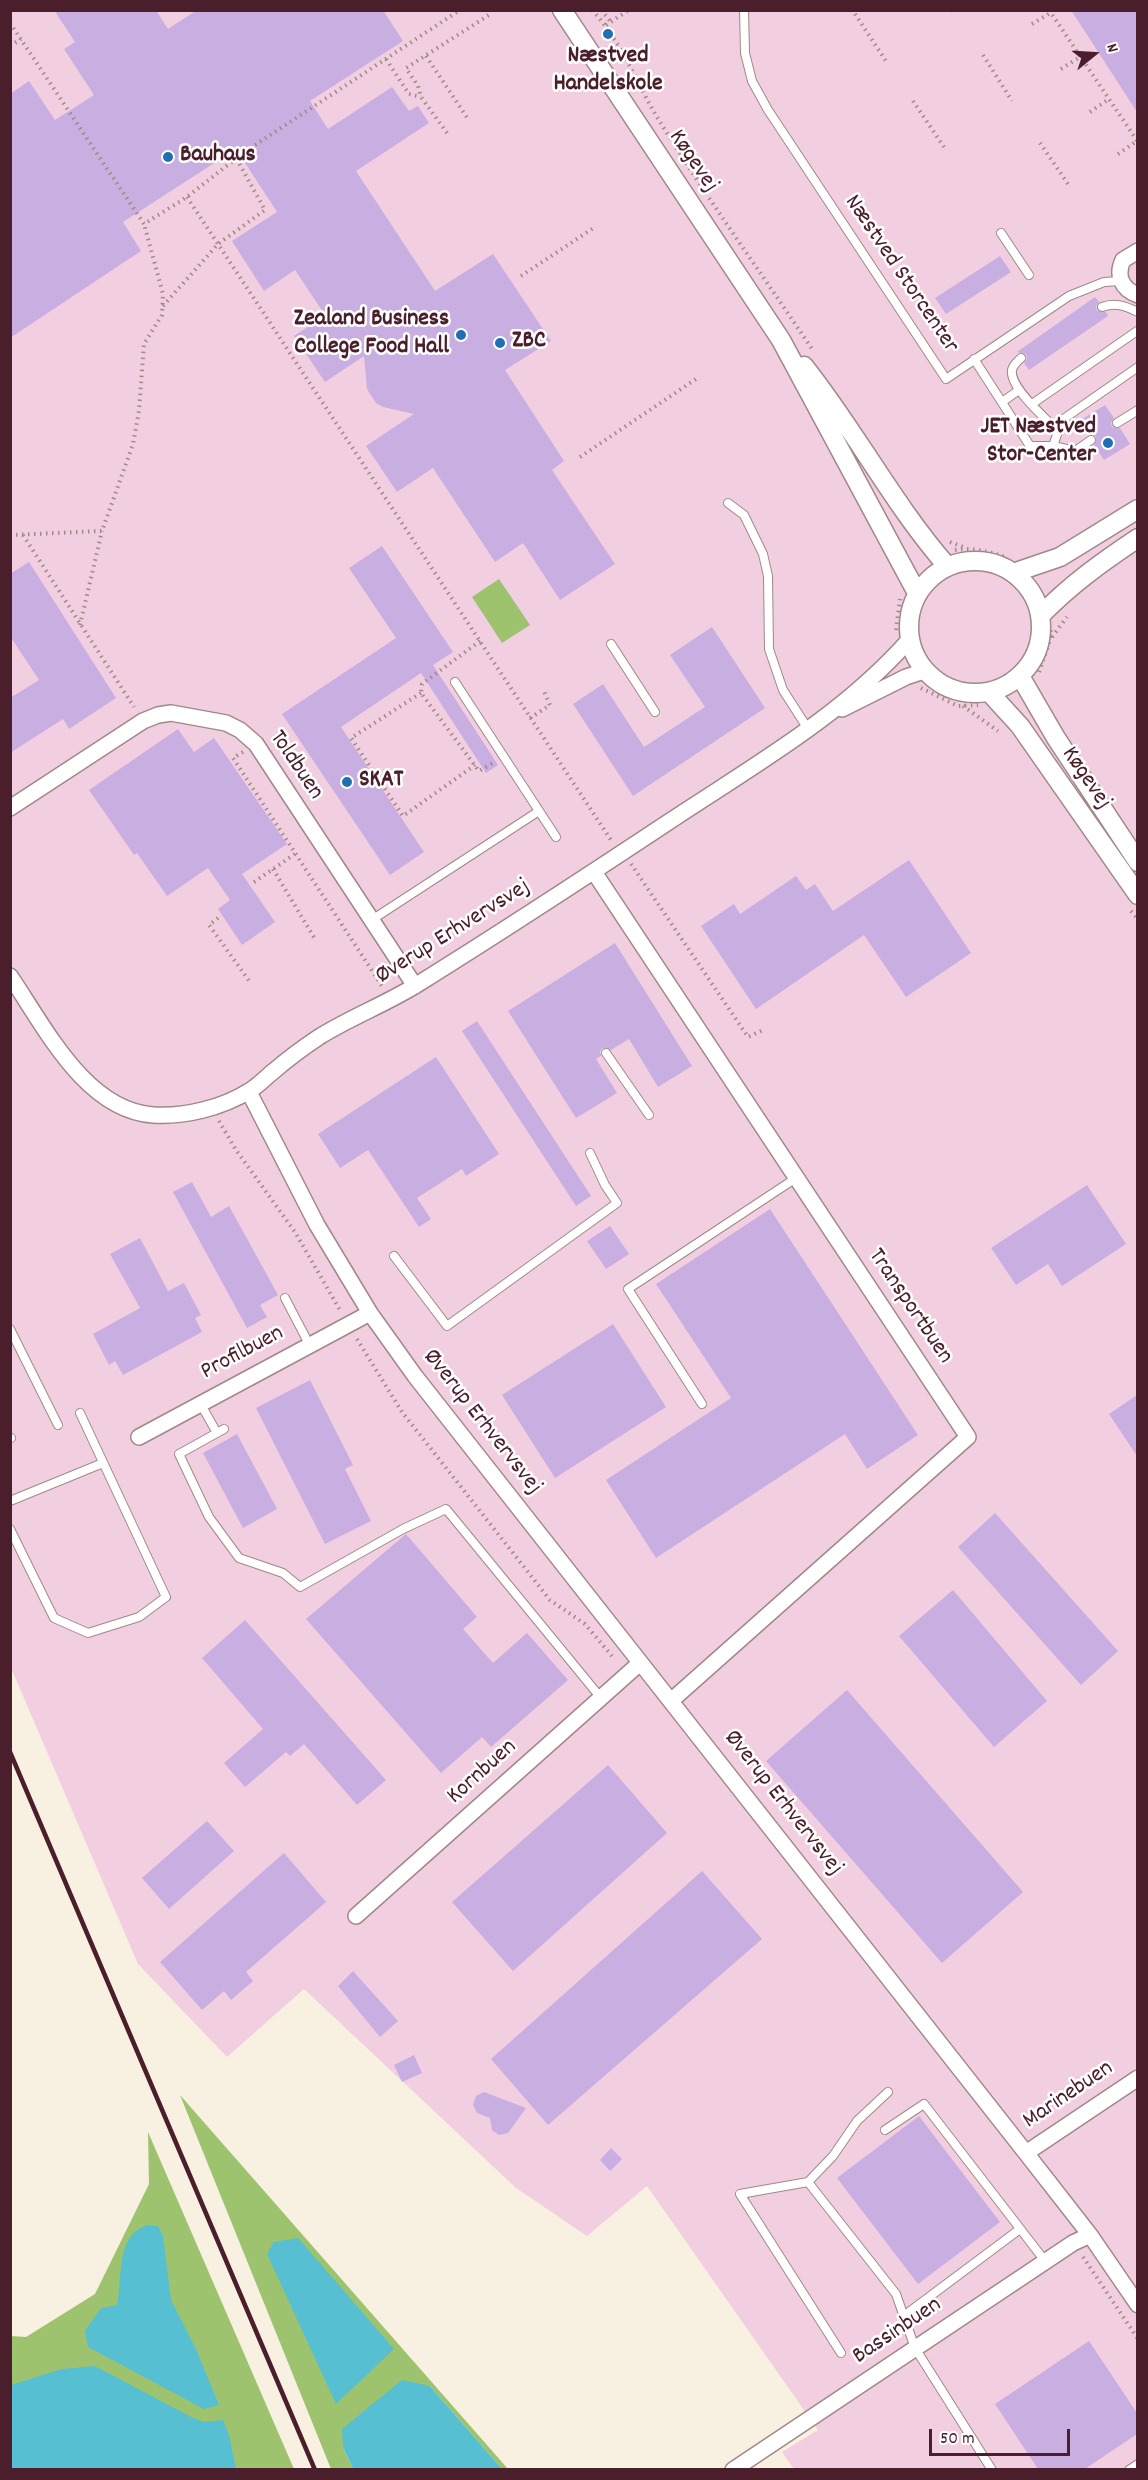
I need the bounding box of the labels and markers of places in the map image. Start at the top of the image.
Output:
marker: Næstved Handelskole [601,27,615,41]
place label: Næstved Handelskole [553,44,663,100]
place label: Bauhaus [180,143,256,171]
marker: Bauhaus [161,150,175,164]
place label: Zealand Business College Food Hall [294,307,449,363]
marker: Zealand Business College Food Hall [454,328,468,342]
place label: ZBC [512,329,546,357]
marker: ZBC [493,336,507,350]
place label: JET Næstved Stor-Center [980,415,1096,471]
marker: JET Næstved Stor-Center [1101,436,1115,450]
place label: SKAT [359,768,403,796]
marker: SKAT [340,775,354,789]

